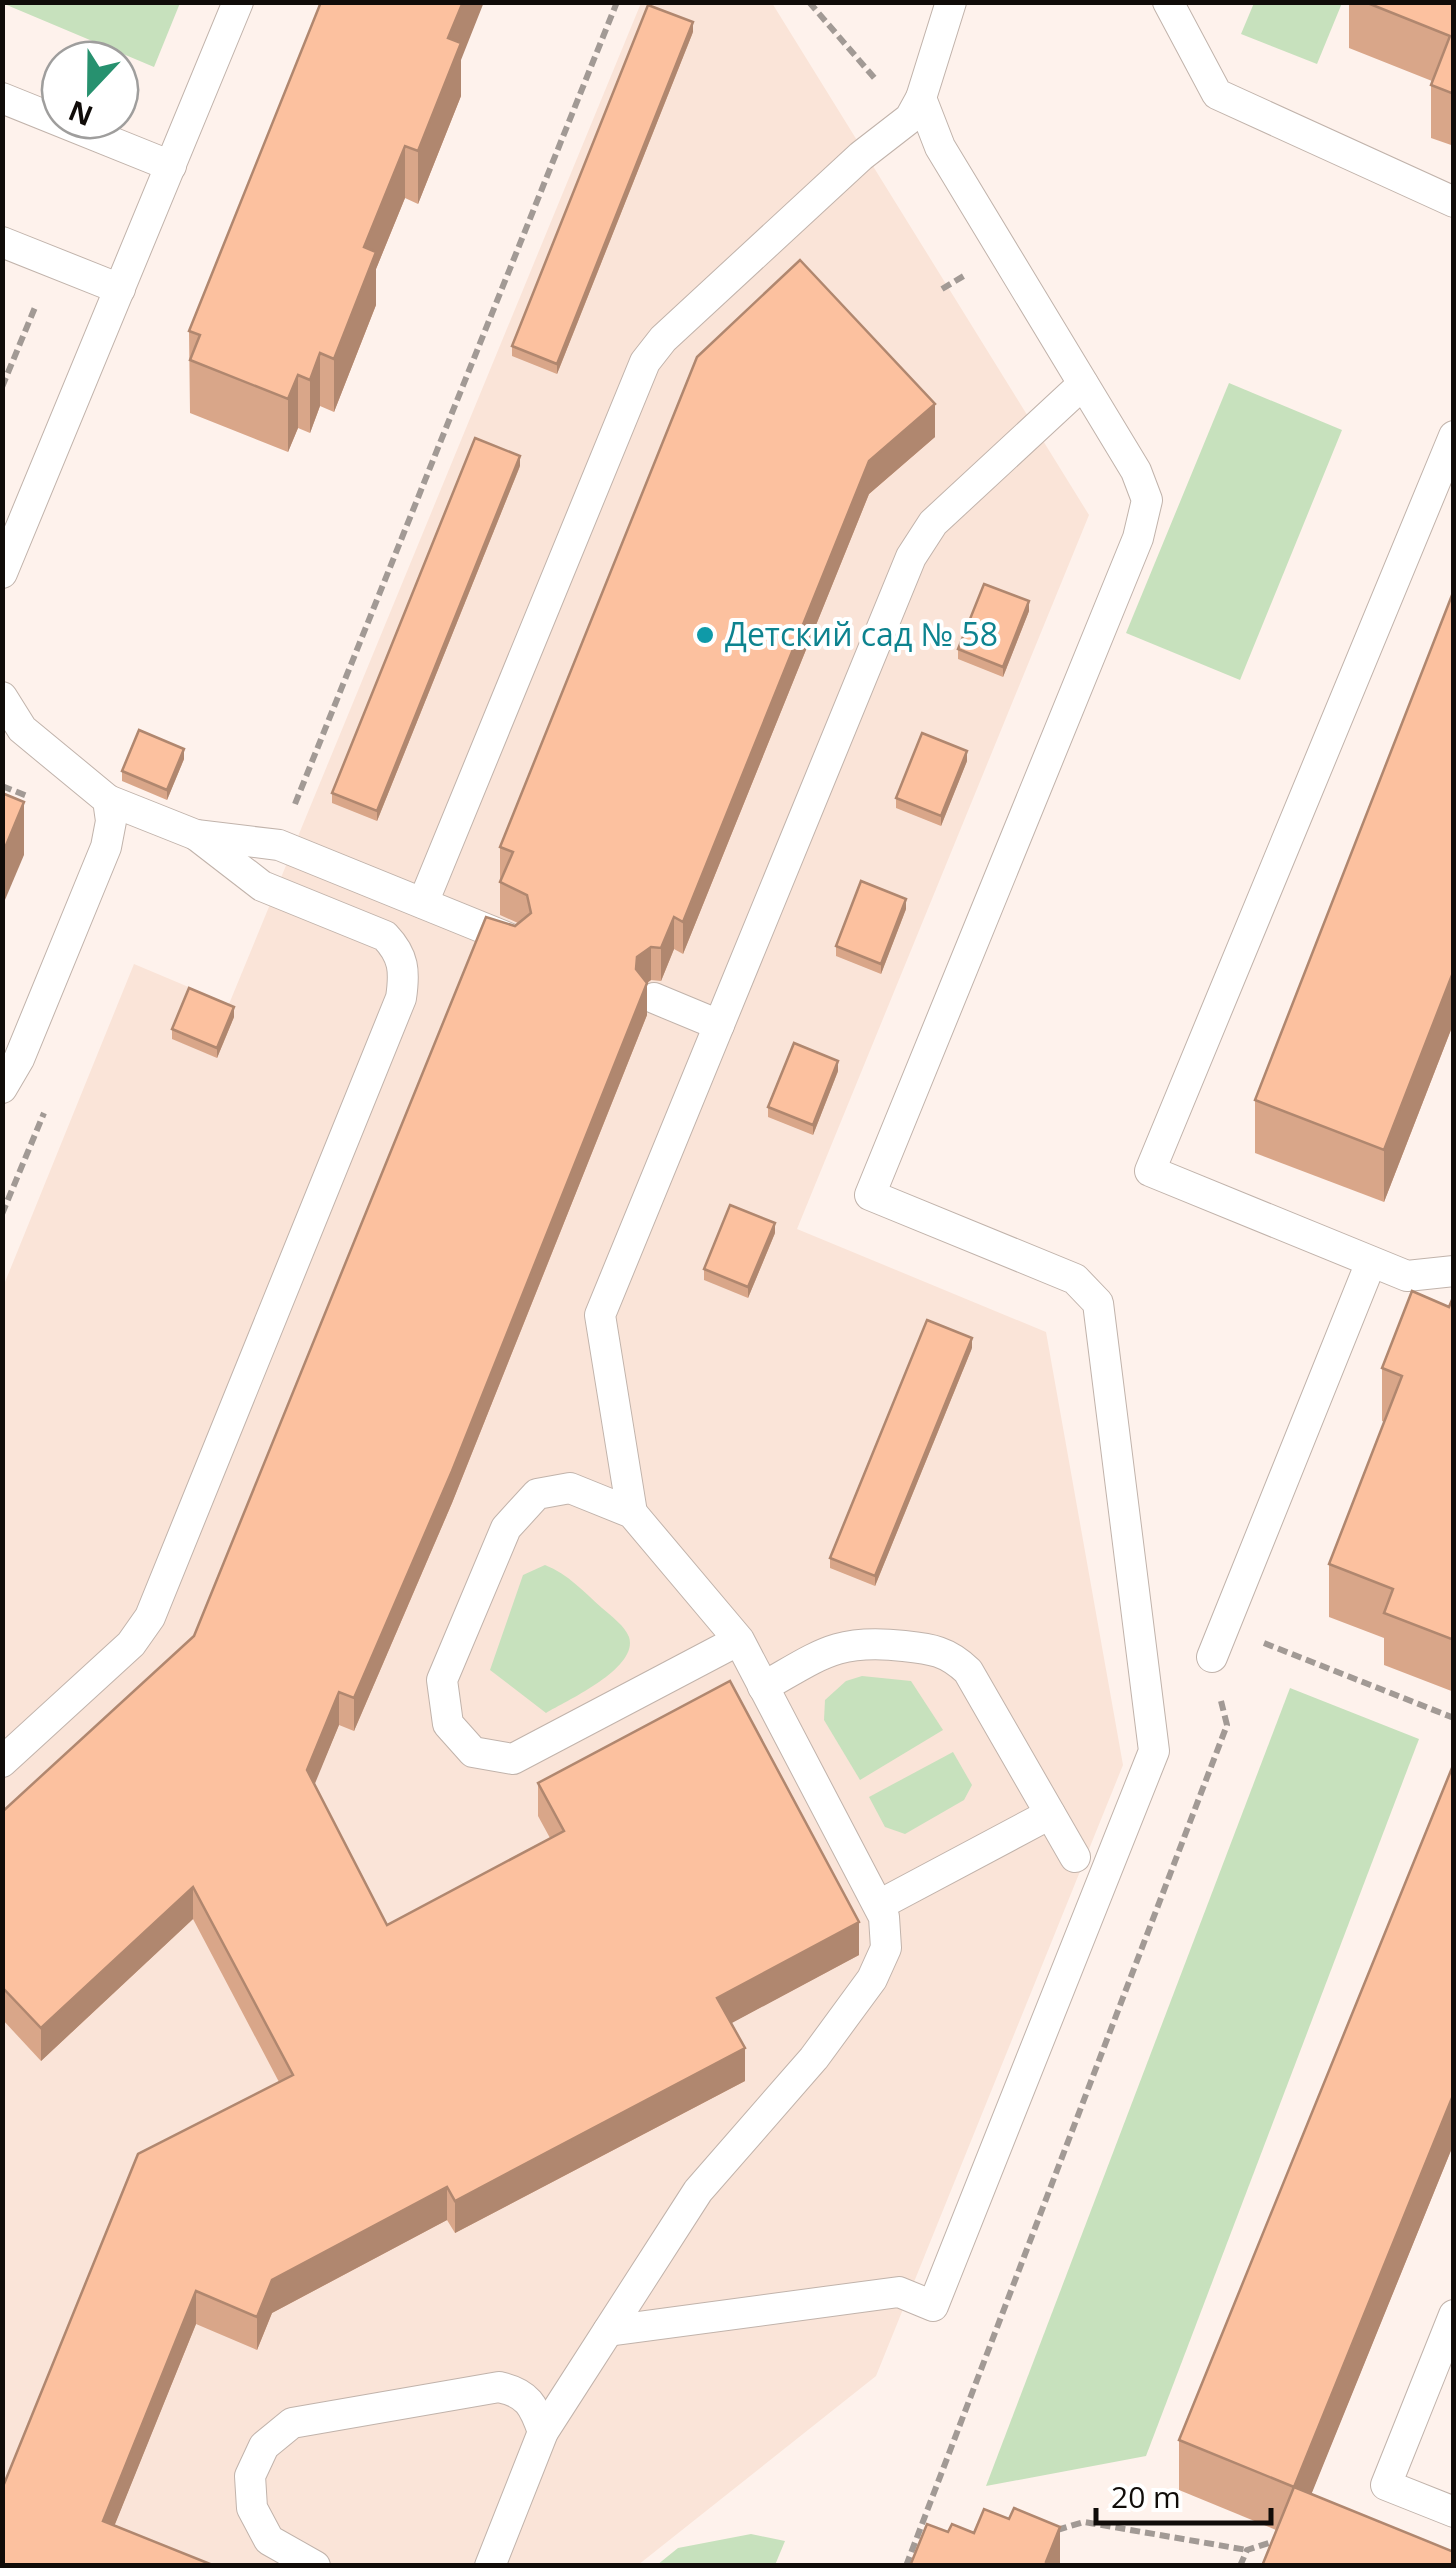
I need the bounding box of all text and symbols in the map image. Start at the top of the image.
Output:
north arrow [40,40,140,140]
text: N [63,92,98,136]
place label: Детский сад № 58 [725,612,998,655]
marker: Детский сад № 58 [694,624,716,646]
scale bar [1096,2463,1271,2525]
text: 20 m [1111,2476,1181,2517]

